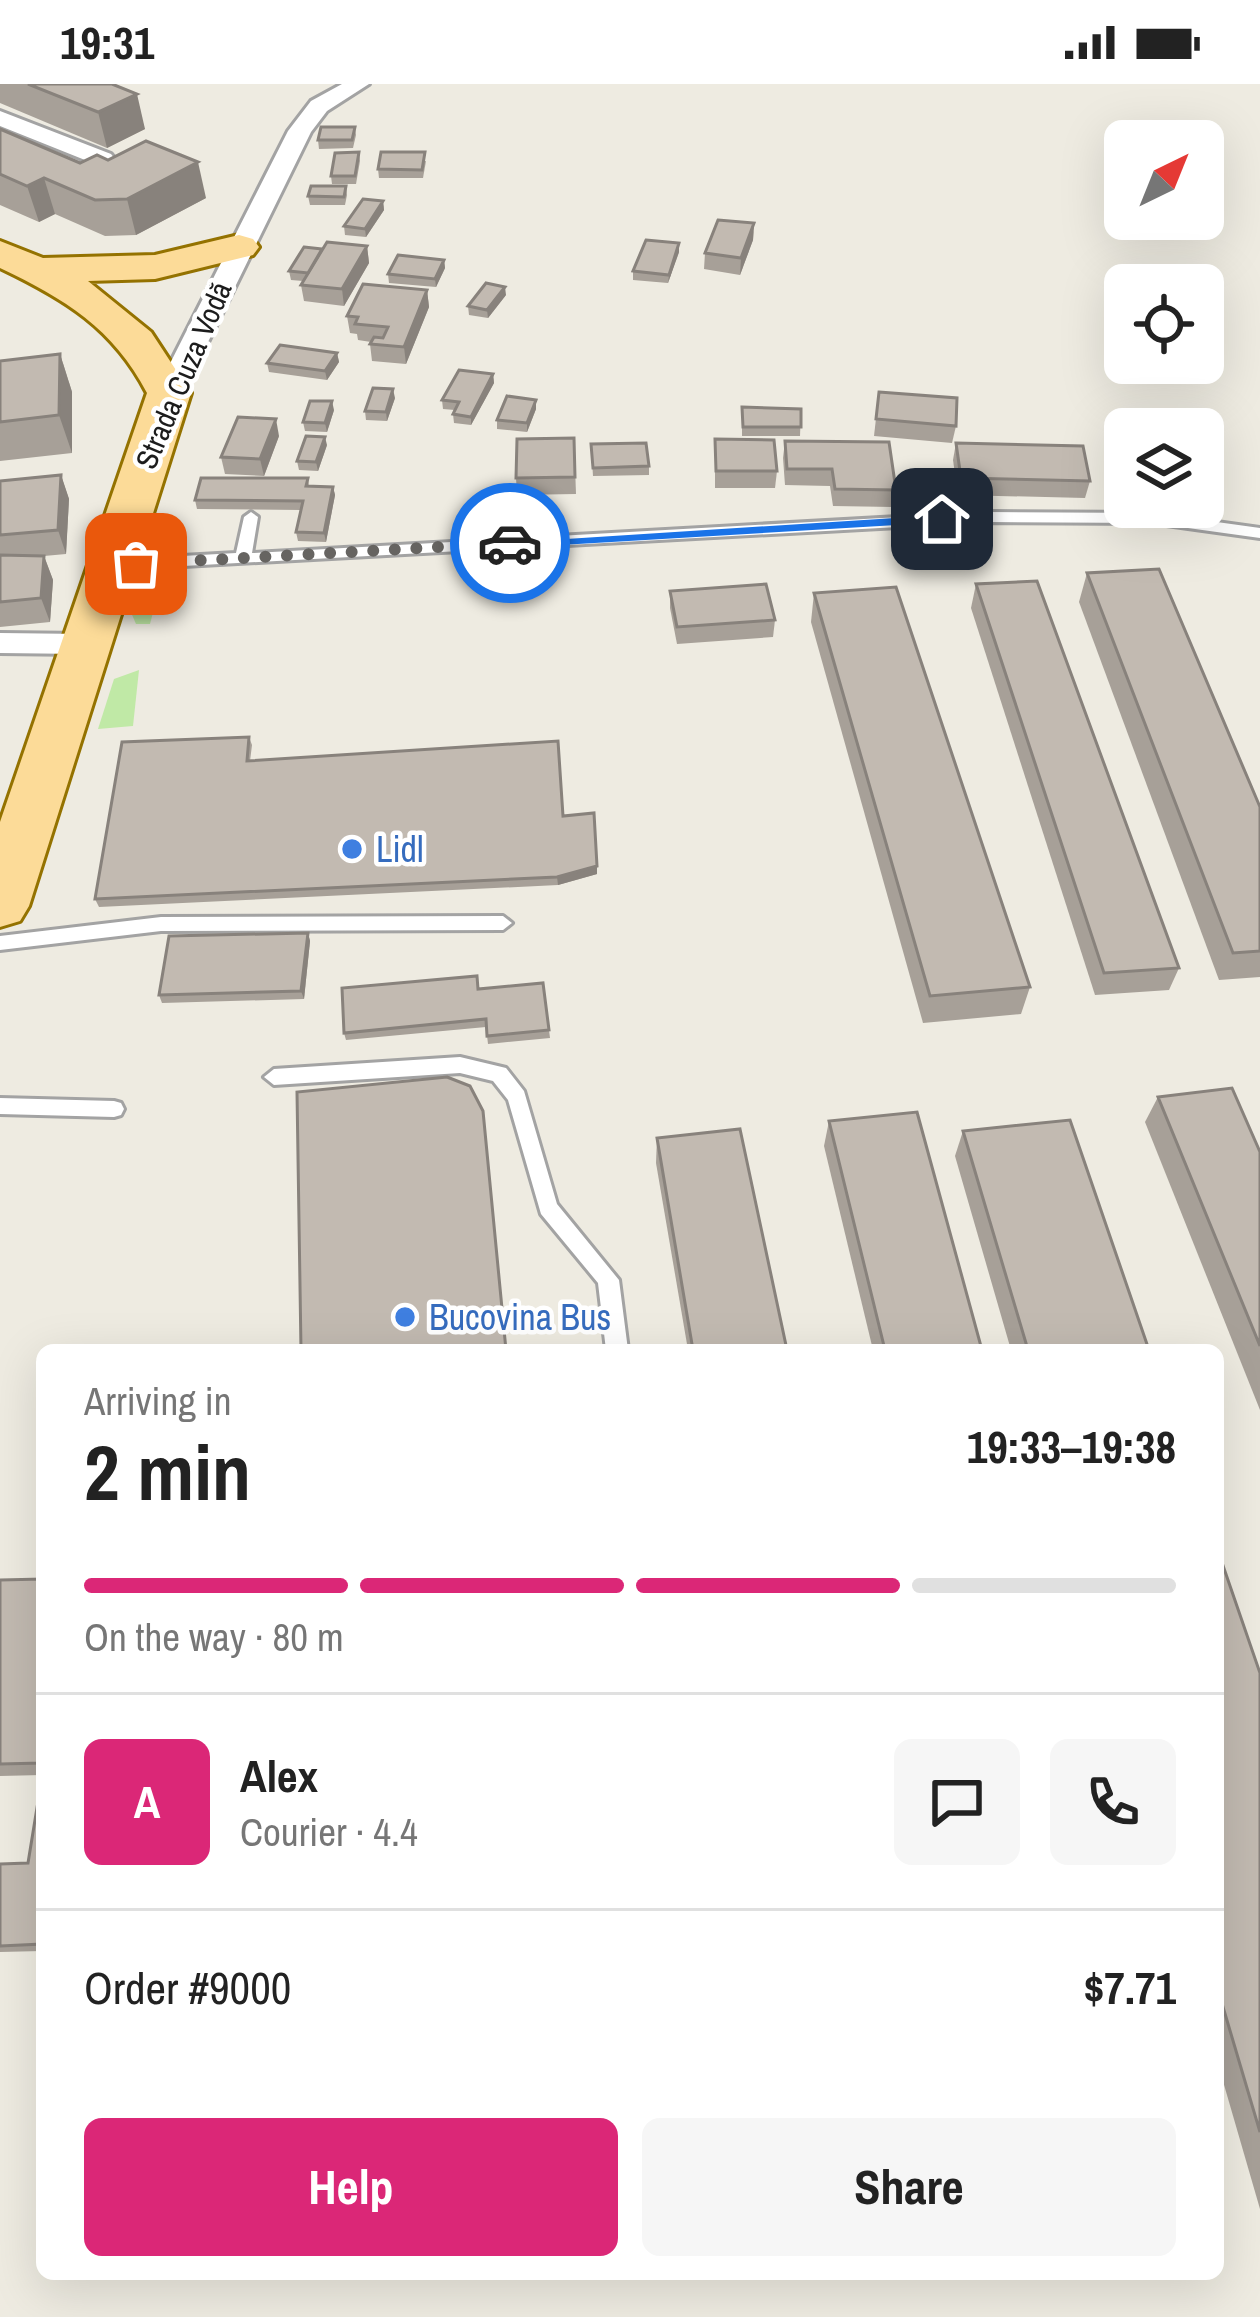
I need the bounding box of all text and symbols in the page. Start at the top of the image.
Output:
text: 19:31 [60,12,154,73]
north arrow [1104,120,1224,240]
map controls [1104,120,1224,528]
button: locate [1104,264,1224,384]
street label: Strada Cuza Vodă [126,275,241,475]
button: layers [1104,408,1224,528]
pin [891,468,993,570]
courier [450,483,570,603]
icon: home [909,486,975,552]
icon: car [477,510,543,576]
pin [85,513,187,615]
icon: bag [103,531,169,597]
place label: Lidl [376,825,424,873]
marker: Lidl [339,836,365,862]
place label: Bucovina Bus [429,1293,611,1341]
marker: Bucovina Bus [392,1304,418,1330]
text: Arriving in [84,1375,232,1427]
text: 19:33–19:38 [967,1416,1176,1477]
text: 2 min [84,1419,251,1524]
text: On the way · 80 m [84,1611,344,1663]
button: chat [894,1739,1020,1865]
button: phone [1050,1739,1176,1865]
text: Alex [240,1745,318,1806]
text: A [134,1771,160,1832]
text: Courier · 4.4 [240,1806,418,1858]
text: Order #9000 [84,1957,291,2018]
text: $7.71 [1084,1957,1176,2018]
button: Help [84,2118,618,2256]
button: Share [642,2118,1176,2256]

